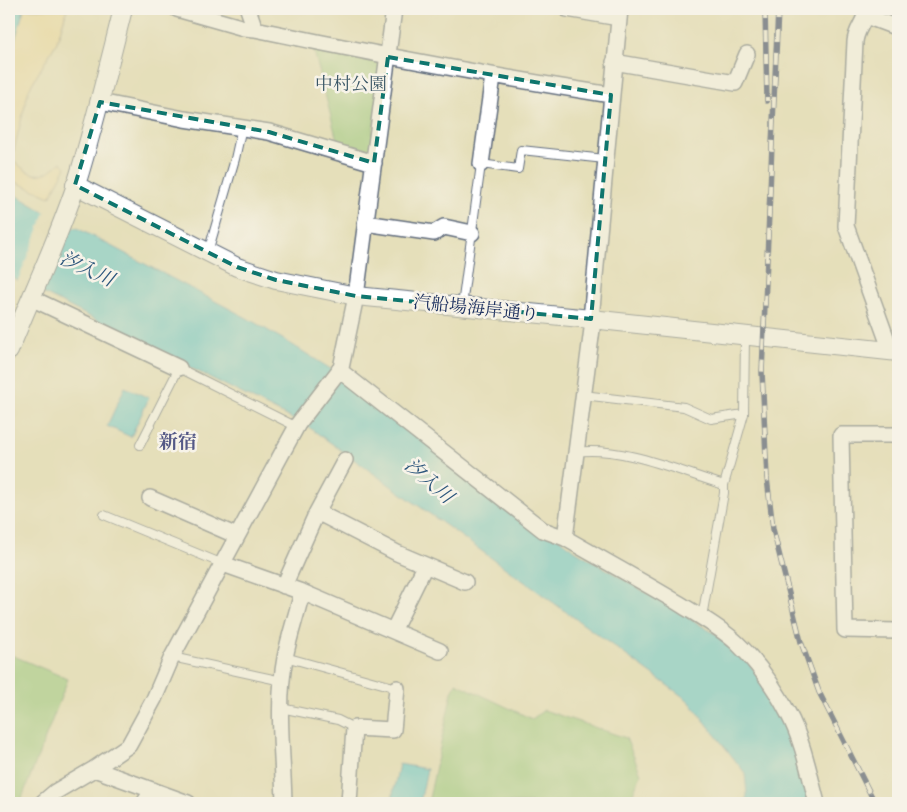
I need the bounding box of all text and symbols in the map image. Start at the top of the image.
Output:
park label: 中村公園 [315,72,387,96]
water label: 汐入川 [56,245,120,294]
street label: 汽船場海岸通り [412,289,540,327]
district label: 新宿 [159,429,197,455]
water label: 汐入川 [399,452,461,511]

